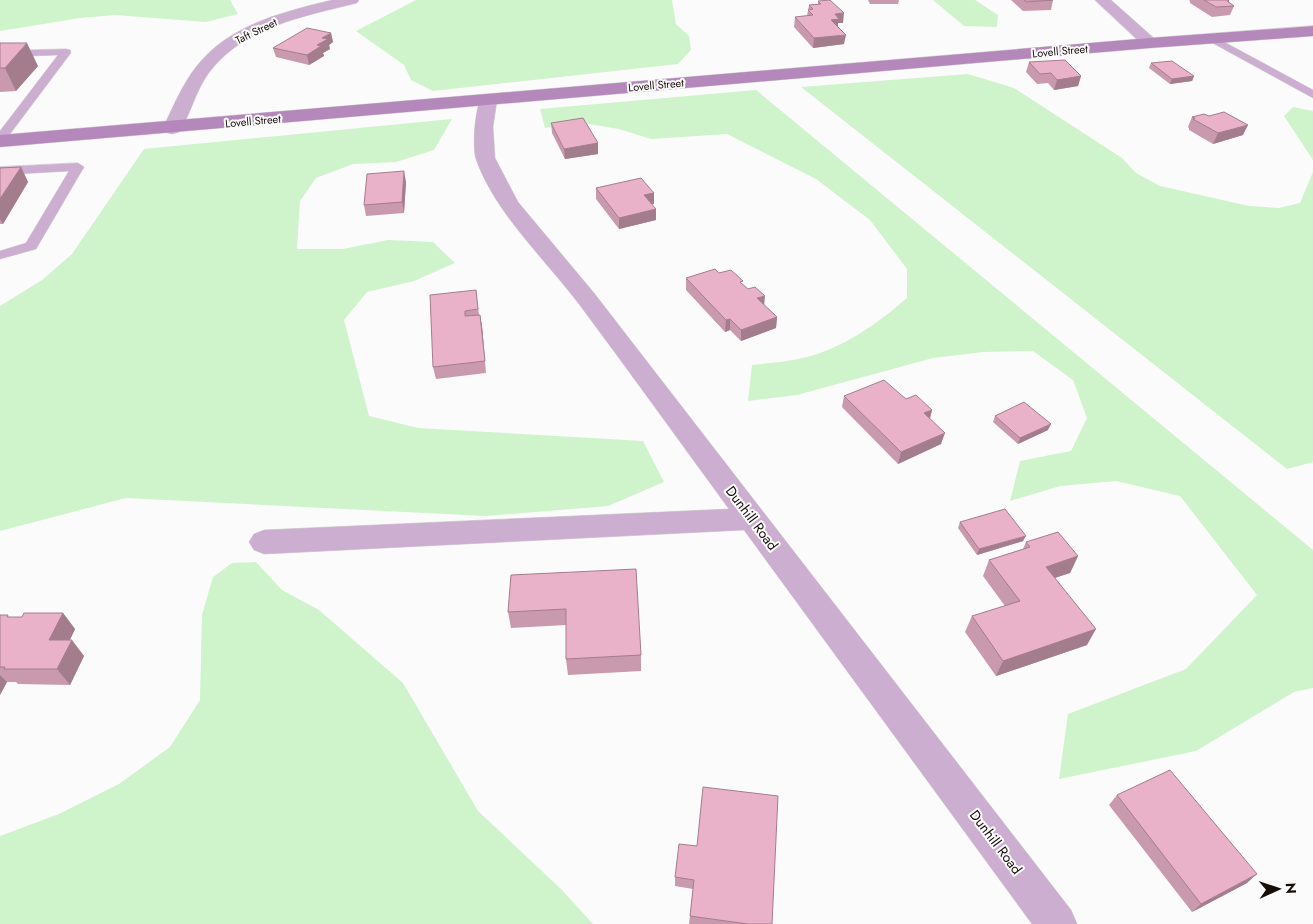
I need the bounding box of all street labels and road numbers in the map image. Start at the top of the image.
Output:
street label: Taft Street [232,14,280,48]
street label: Lovell Street [1032,41,1089,61]
street label: Lovell Street [628,75,685,95]
street label: Lovell Street [225,111,282,131]
street label: Dunhill Road [721,482,783,554]
street label: Dunhill Road [965,806,1027,878]

